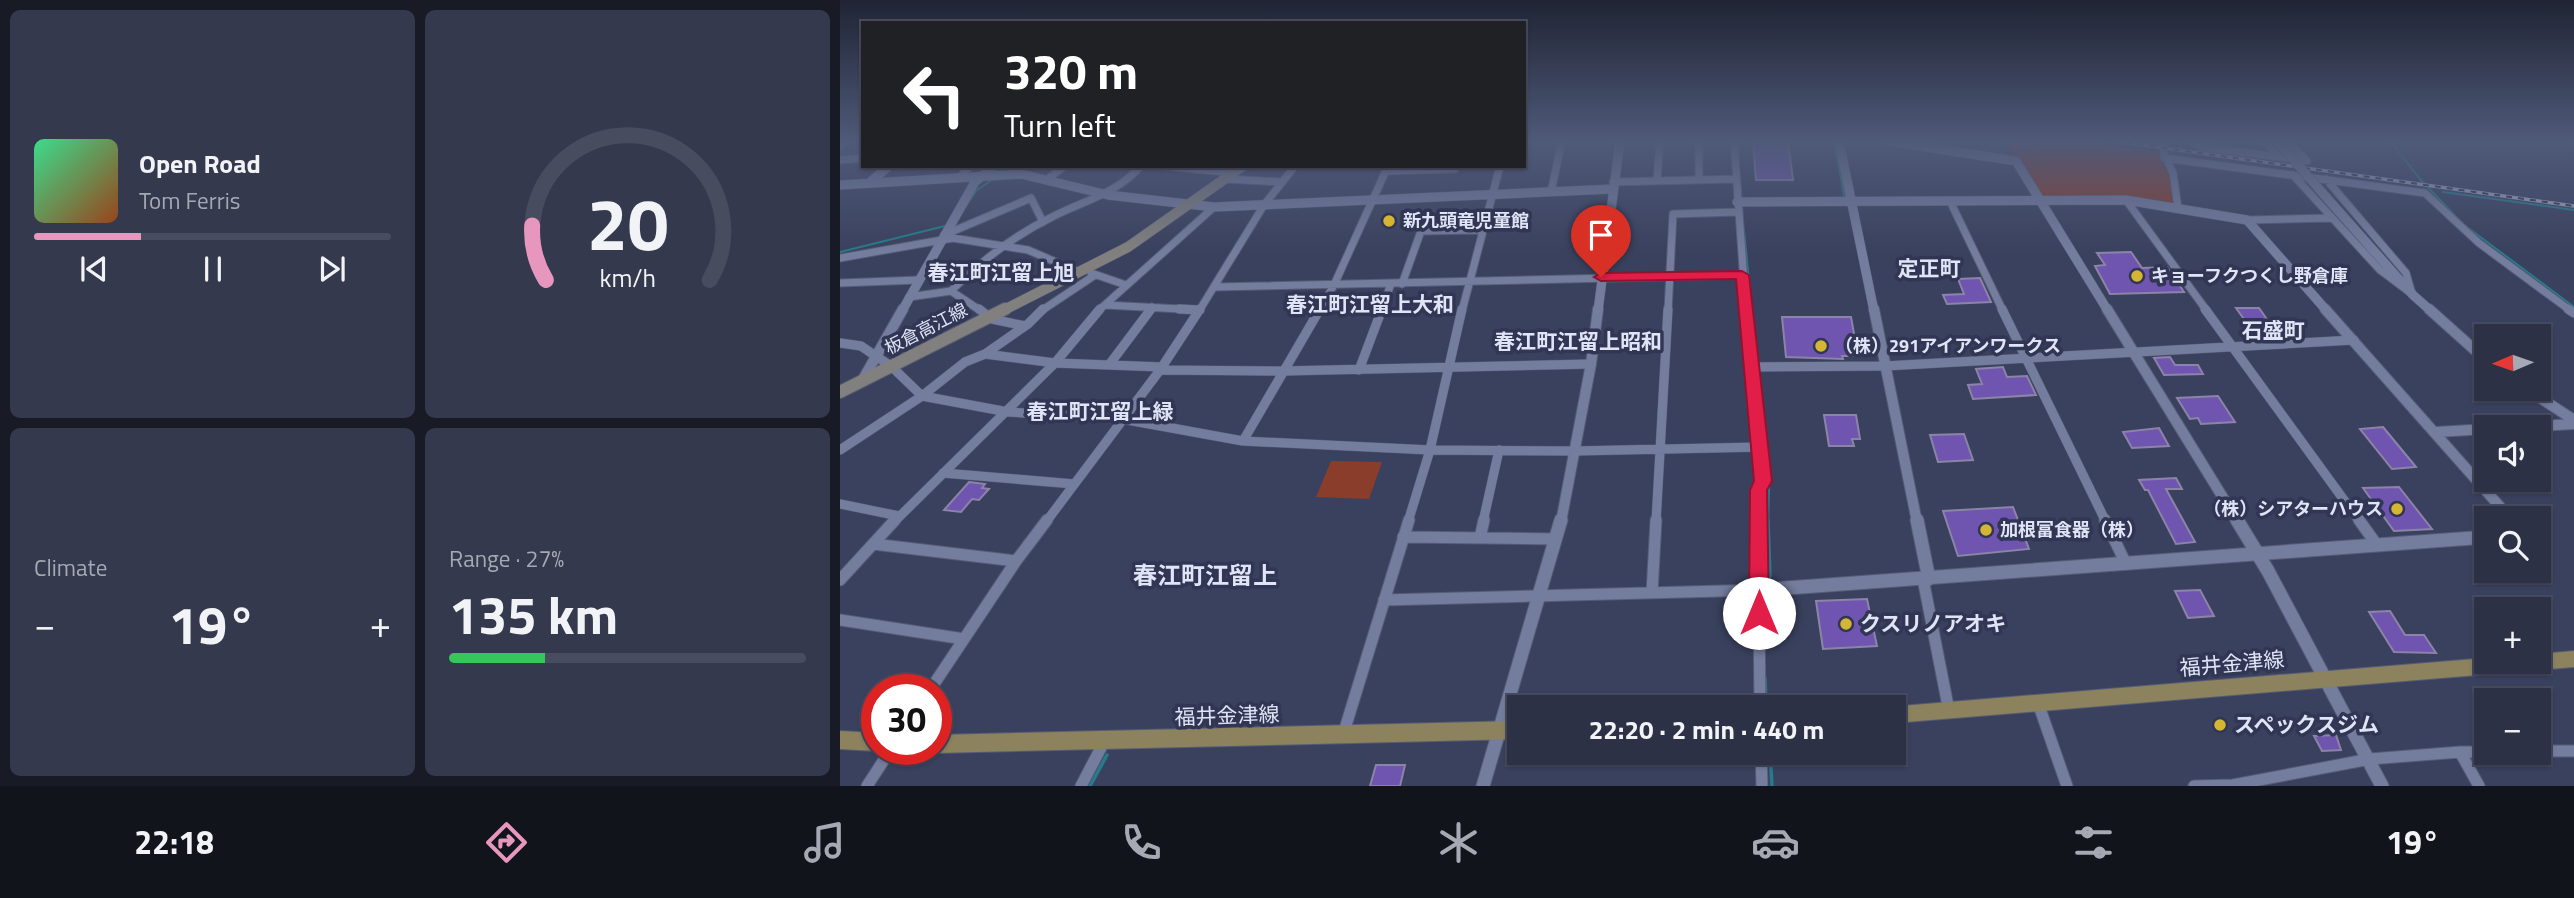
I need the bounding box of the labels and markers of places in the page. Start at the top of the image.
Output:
pin [1571,205,1631,277]
place label: 新九頭竜児童館 [1403,207,1529,234]
marker: 新九頭竜児童館 [1381,213,1397,229]
place label: キョーフクつくし野倉庫 [2151,262,2348,289]
marker: キョーフクつくし野倉庫 [2129,268,2145,284]
place label: （株）291アイアンワークス [1835,332,2061,359]
marker: （株）291アイアンワークス [1813,338,1829,354]
place label: （株）シアターハウス [2203,495,2383,522]
marker: （株）シアターハウス [2389,501,2405,517]
place label: 加根富食器（株） [2000,516,2144,543]
marker: 加根富食器（株） [1978,522,1994,538]
place label: クスリノアオキ [1860,607,2006,639]
marker: クスリノアオキ [1838,616,1854,632]
place label: スペックスジム [2234,708,2379,740]
marker: スペックスジム [2212,717,2228,733]

